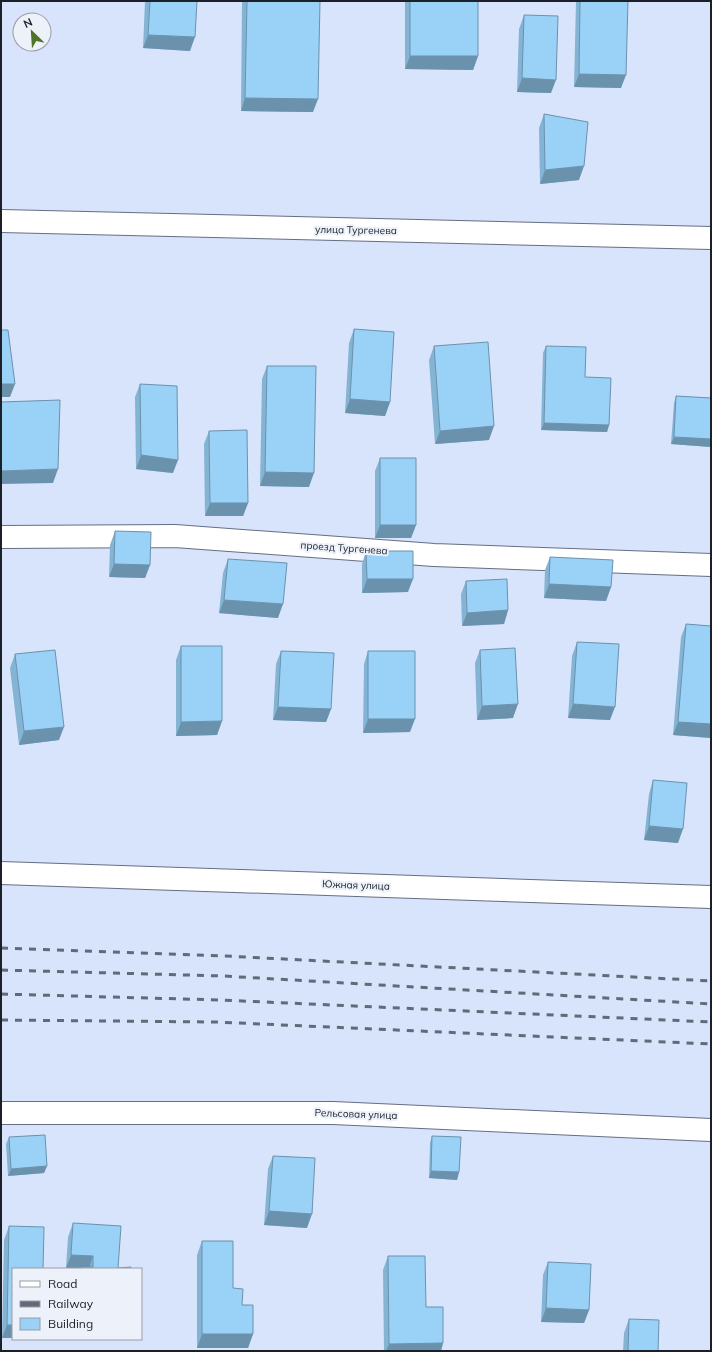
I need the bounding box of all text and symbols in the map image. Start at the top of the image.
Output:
north arrow [12,12,52,52]
text: N [21,15,34,31]
street label: улица Тургенева [315,223,397,237]
street label: проезд Тургенева [300,538,388,558]
street label: Южная улица [322,877,390,893]
street label: Рельсовая улица [314,1106,398,1122]
legend [12,1268,142,1340]
text: Road [48,1276,77,1291]
text: Railway [48,1296,94,1311]
text: Building [48,1316,93,1331]

